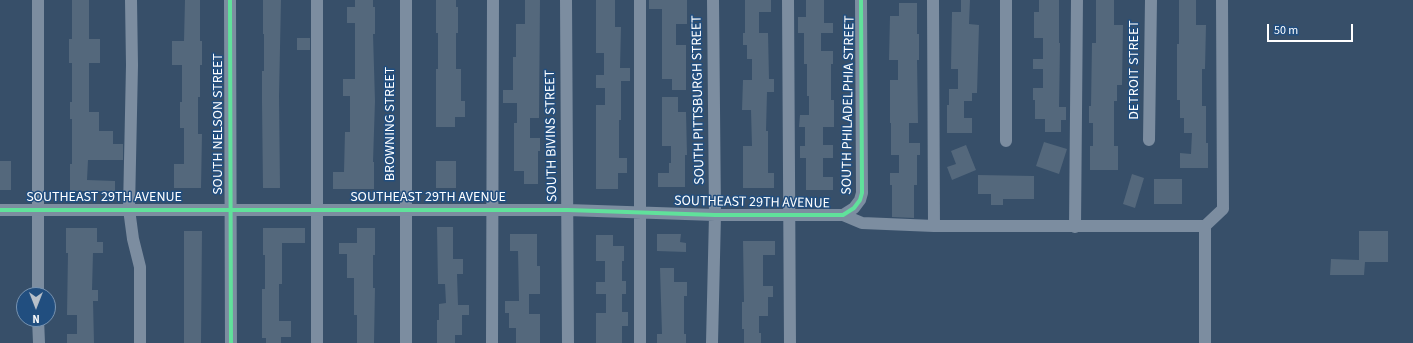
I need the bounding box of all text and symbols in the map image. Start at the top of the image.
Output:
street label: SOUTH PITTSBURGH STREET [689,15,709,185]
street label: SOUTH PHILADELPHIA STREET [839,15,859,195]
scale bar [1269,16,1355,42]
street label: DETROIT STREET [1127,20,1143,120]
text: 50 m [1274,22,1298,39]
street label: SOUTH NELSON STREET [211,53,227,195]
street label: BROWNING STREET [383,67,399,181]
street label: SOUTH BIVINS STREET [542,70,562,202]
street label: SOUTHEAST 29TH AVENUE [26,190,182,206]
street label: SOUTHEAST 29TH AVENUE [350,190,506,206]
street label: SOUTHEAST 29TH AVENUE [674,193,830,213]
north arrow [16,287,56,327]
text: N [32,311,40,326]

